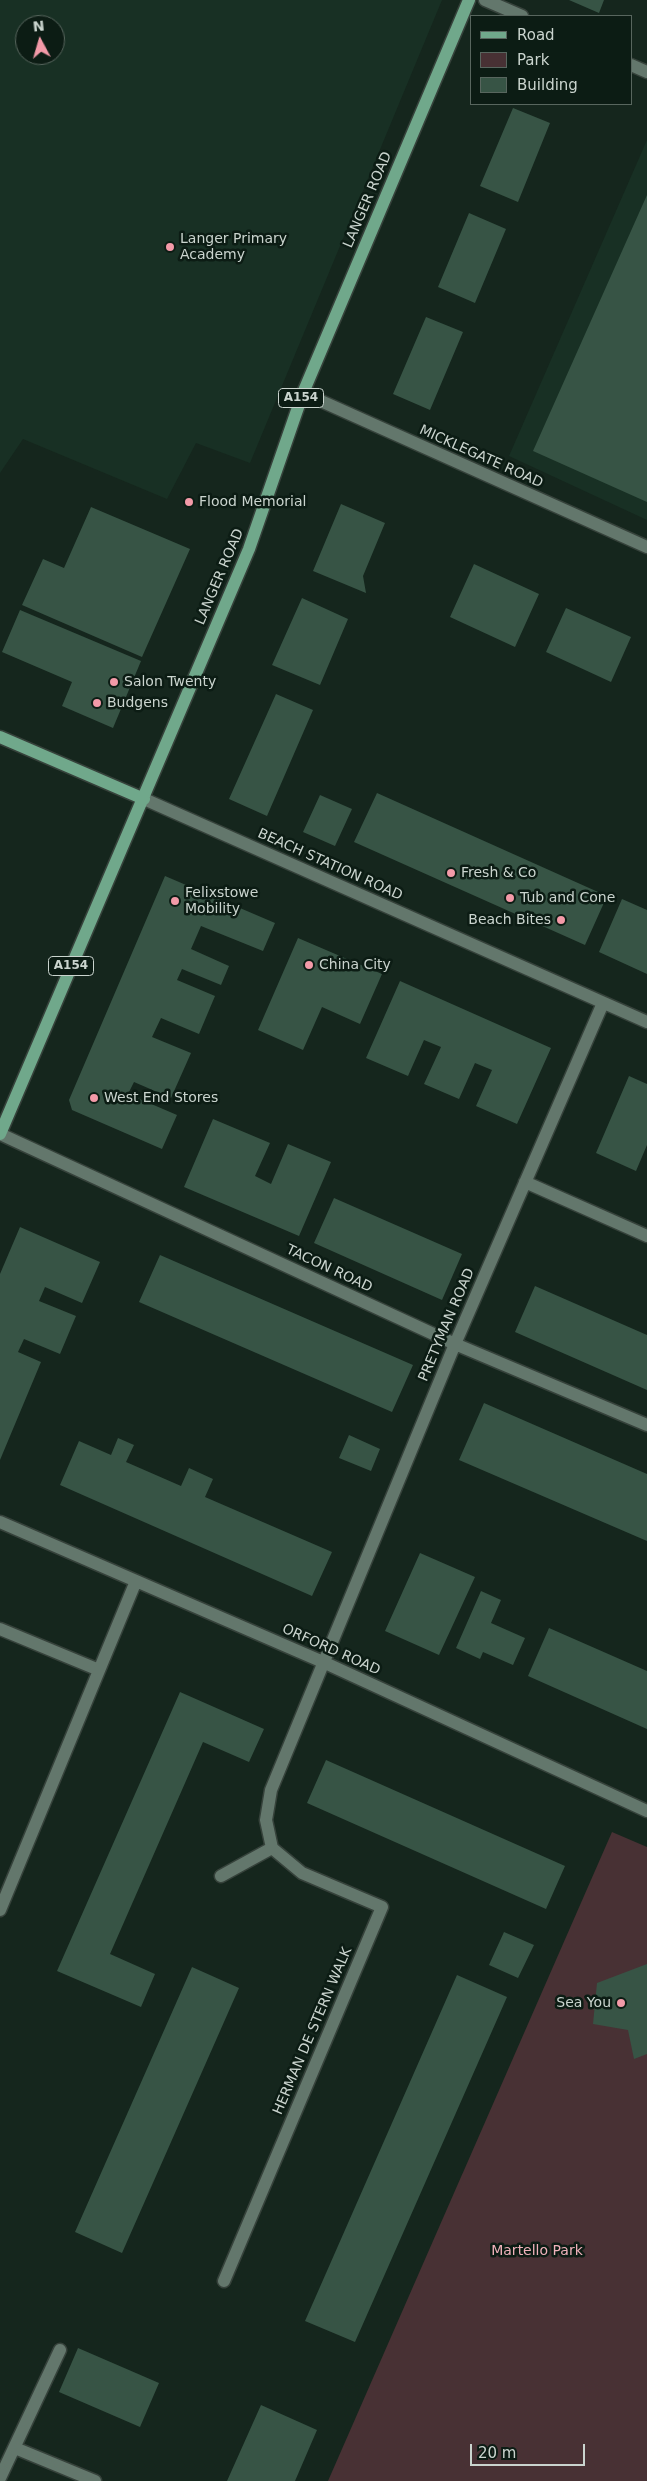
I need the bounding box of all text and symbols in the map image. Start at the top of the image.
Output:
north arrow [15,15,65,65]
legend [470,15,632,105]
text: N [32,18,45,35]
text: Road [517,26,555,44]
text: Park [517,51,549,69]
text: Building [517,76,578,94]
street label: LANGER ROAD [340,149,396,251]
place label: Langer Primary Academy [180,231,287,264]
marker: Langer Primary Academy [164,241,176,253]
road number: A154 [278,388,324,408]
street label: MICKLEGATE ROAD [416,422,546,492]
place label: Flood Memorial [199,494,306,510]
marker: Flood Memorial [183,496,195,508]
street label: LANGER ROAD [192,526,248,628]
place label: Salon Twenty [124,674,216,690]
marker: Salon Twenty [108,676,120,688]
place label: Budgens [107,695,168,711]
marker: Budgens [91,697,103,709]
street label: BEACH STATION ROAD [255,825,405,905]
place label: Fresh & Co [461,865,536,881]
marker: Fresh & Co [445,867,457,879]
place label: Felixstowe Mobility [185,885,258,918]
place label: Tub and Cone [520,890,615,906]
marker: Tub and Cone [504,892,516,904]
marker: Felixstowe Mobility [169,895,181,907]
place label: Beach Bites [468,912,551,928]
marker: Beach Bites [555,914,567,926]
road number: A154 [48,956,94,976]
place label: China City [319,957,391,973]
marker: China City [303,959,315,971]
place label: West End Stores [104,1090,218,1106]
marker: West End Stores [88,1092,100,1104]
street label: TACON ROAD [283,1242,375,1296]
street label: PRETYMAN ROAD [416,1266,478,1384]
street label: ORFORD ROAD [279,1621,383,1679]
street label: HERMAN DE STERN WALK [270,1945,356,2117]
place label: Sea You [556,1995,611,2011]
marker: Sea You [615,1997,627,2009]
park label: Martello Park [491,2243,583,2259]
scale bar [472,2434,587,2466]
text: 20 m [478,2444,516,2462]

